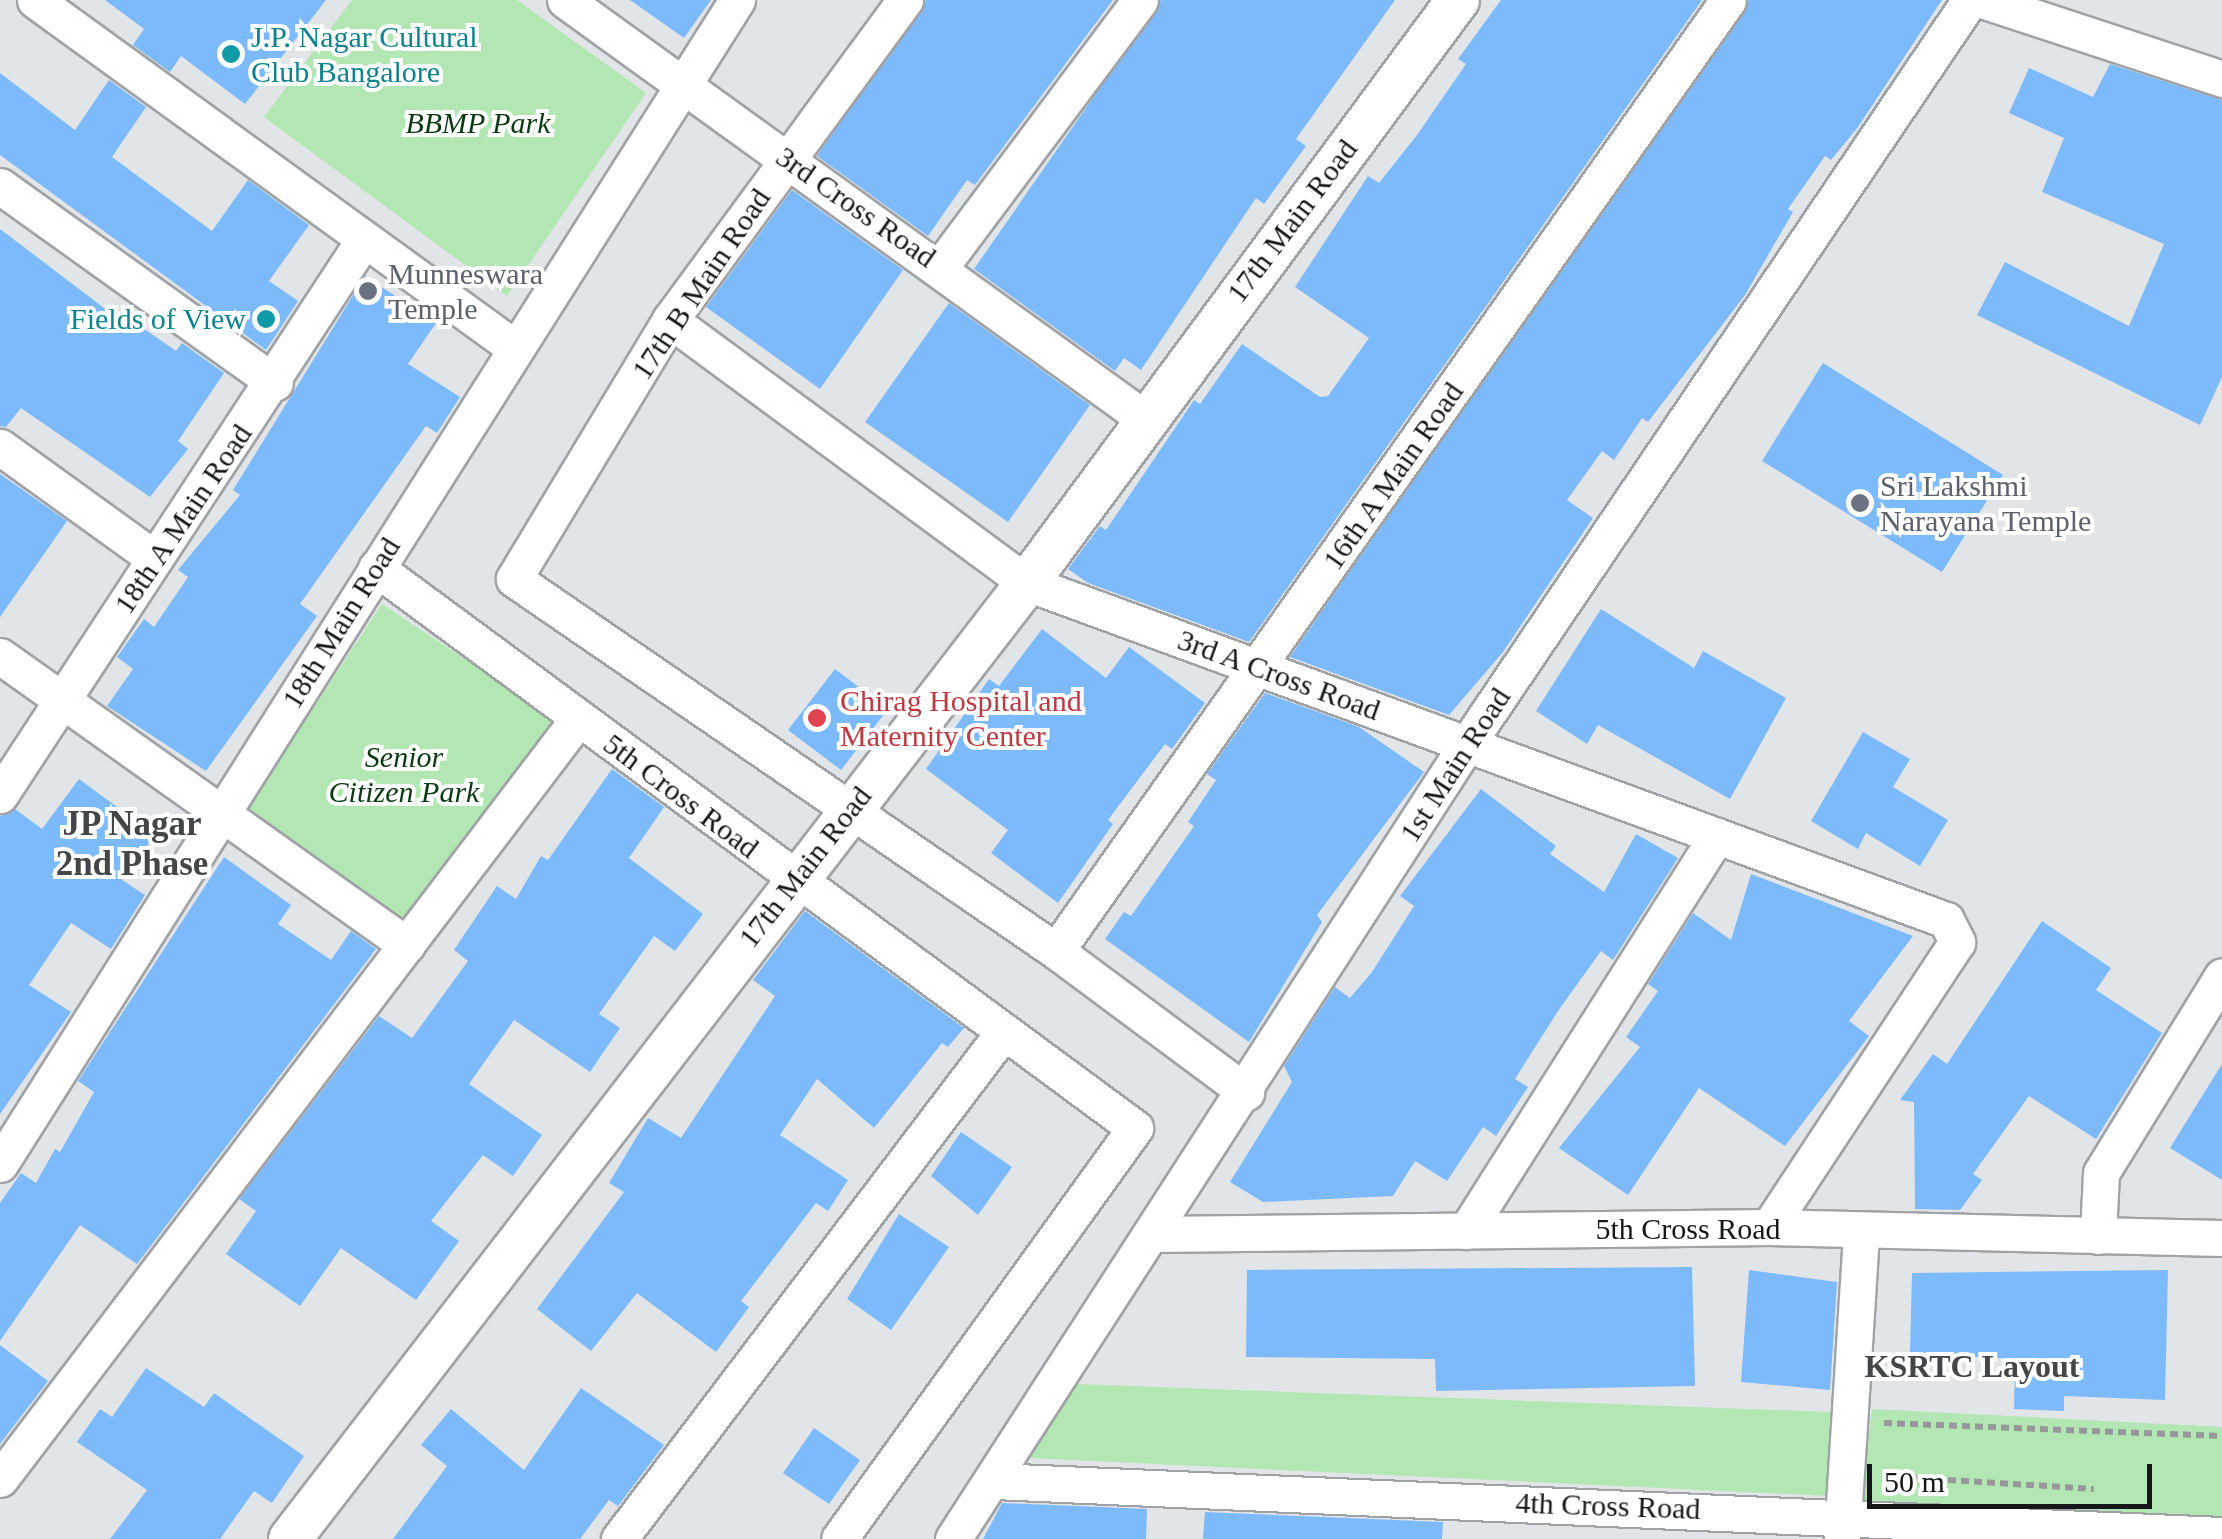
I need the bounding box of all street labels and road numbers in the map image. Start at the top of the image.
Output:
street label: 17th Main Road [1219,132,1365,310]
street label: 3rd Cross Road [769,139,943,275]
street label: 17th B Main Road [624,182,778,386]
street label: 16th A Main Road [1314,374,1472,578]
street label: 18th A Main Road [105,416,261,622]
street label: 18th Main Road [274,531,408,715]
street label: 3rd A Cross Road [1171,621,1387,729]
street label: 1st Main Road [1392,681,1518,849]
street label: 5th Cross Road [596,726,766,866]
street label: 17th Main Road [731,779,879,955]
street label: 5th Cross Road [1595,1211,1781,1247]
street label: 4th Cross Road [1515,1485,1701,1527]

